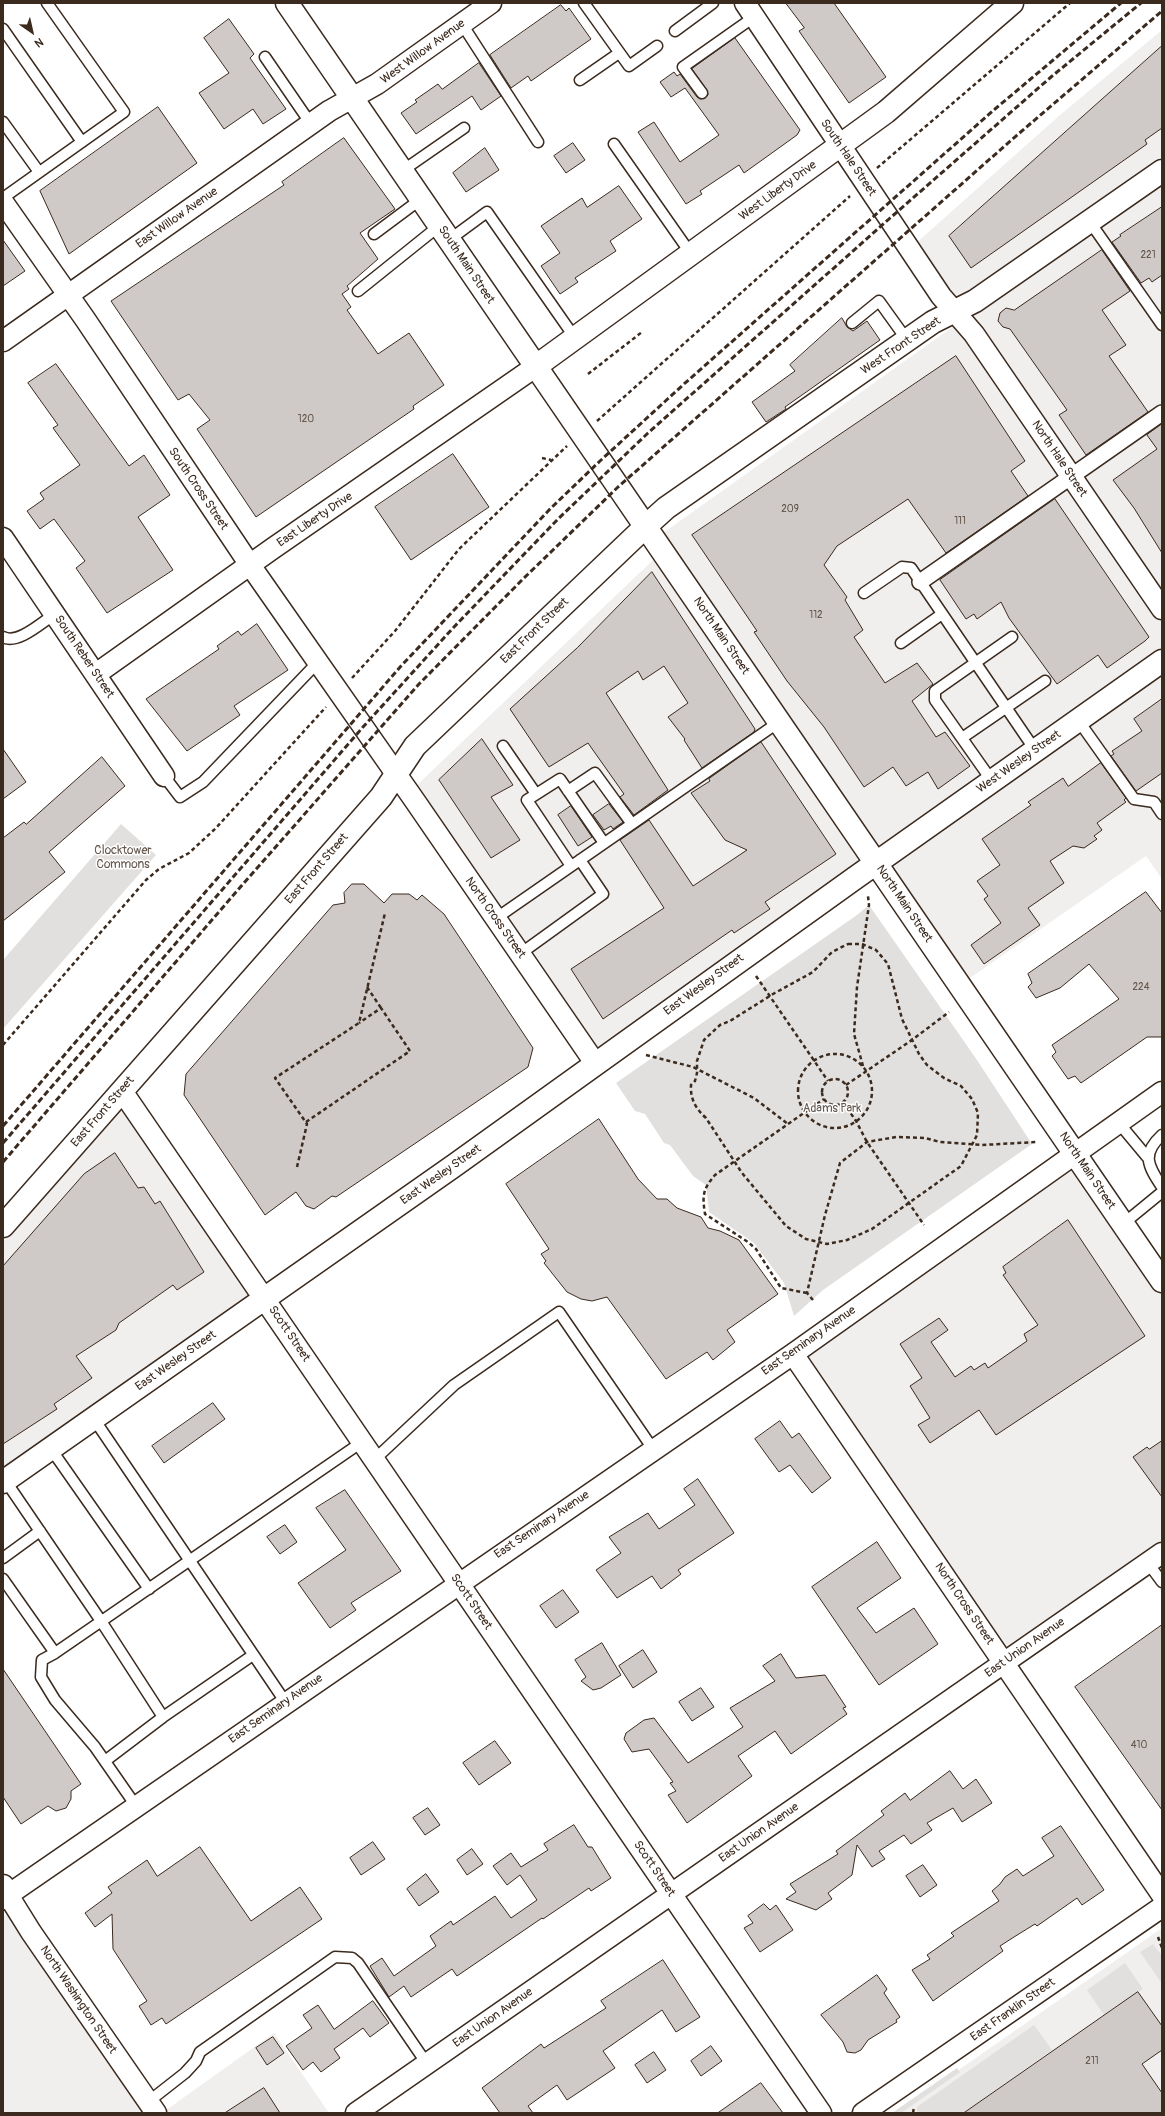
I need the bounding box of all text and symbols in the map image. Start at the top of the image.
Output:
north arrow [12,12,52,52]
street label: West Willow Avenue [378,16,468,88]
text: N [32,35,46,50]
street label: South Hale Street [817,117,879,199]
street label: West Liberty Drive [736,158,820,224]
street label: East Willow Avenue [133,184,221,252]
street label: South Main Street [435,223,497,307]
house number: 221 [1140,249,1156,261]
street label: West Front Street [858,314,944,378]
house number: 120 [298,413,314,425]
street label: North Hale Street [1028,418,1090,500]
street label: South Cross Street [165,445,231,533]
street label: East Liberty Drive [275,489,355,551]
house number: 209 [781,503,799,515]
house number: 111 [954,515,966,527]
street label: East Front Street [498,595,572,667]
street label: North Main Street [690,595,752,677]
house number: 112 [809,609,823,621]
street label: South Reber Street [51,613,117,701]
street label: West Wesley Street [974,728,1064,796]
street label: East Front Street [282,831,352,907]
park label: Clocktower Commons [94,844,152,872]
street label: North Main Street [873,863,935,945]
street label: North Cross Street [462,875,528,961]
street label: East Wesley Street [661,951,747,1019]
house number: 224 [1133,981,1149,993]
street label: East Front Street [68,1074,138,1150]
park label: Adams Park [803,1102,861,1116]
street label: North Main Street [1056,1130,1118,1212]
street label: East Wesley Street [398,1142,484,1208]
street label: Scott Street [265,1303,313,1365]
street label: East Seminary Avenue [759,1303,859,1379]
street label: East Wesley Street [133,1328,219,1394]
street label: East Seminary Avenue [492,1488,592,1562]
street label: North Cross Street [931,1560,997,1648]
street label: Scott Street [447,1571,495,1633]
street label: East Union Avenue [982,1615,1068,1681]
street label: East Seminary Avenue [226,1671,326,1747]
house number: 410 [1131,1739,1147,1751]
street label: East Union Avenue [716,1800,802,1866]
street label: Scott Street [630,1838,678,1900]
street label: North Washington Street [37,1943,119,2057]
street label: East Franklin Street [968,1975,1058,2045]
street label: East Union Avenue [450,1985,536,2051]
house number: 211 [1085,2055,1099,2067]

